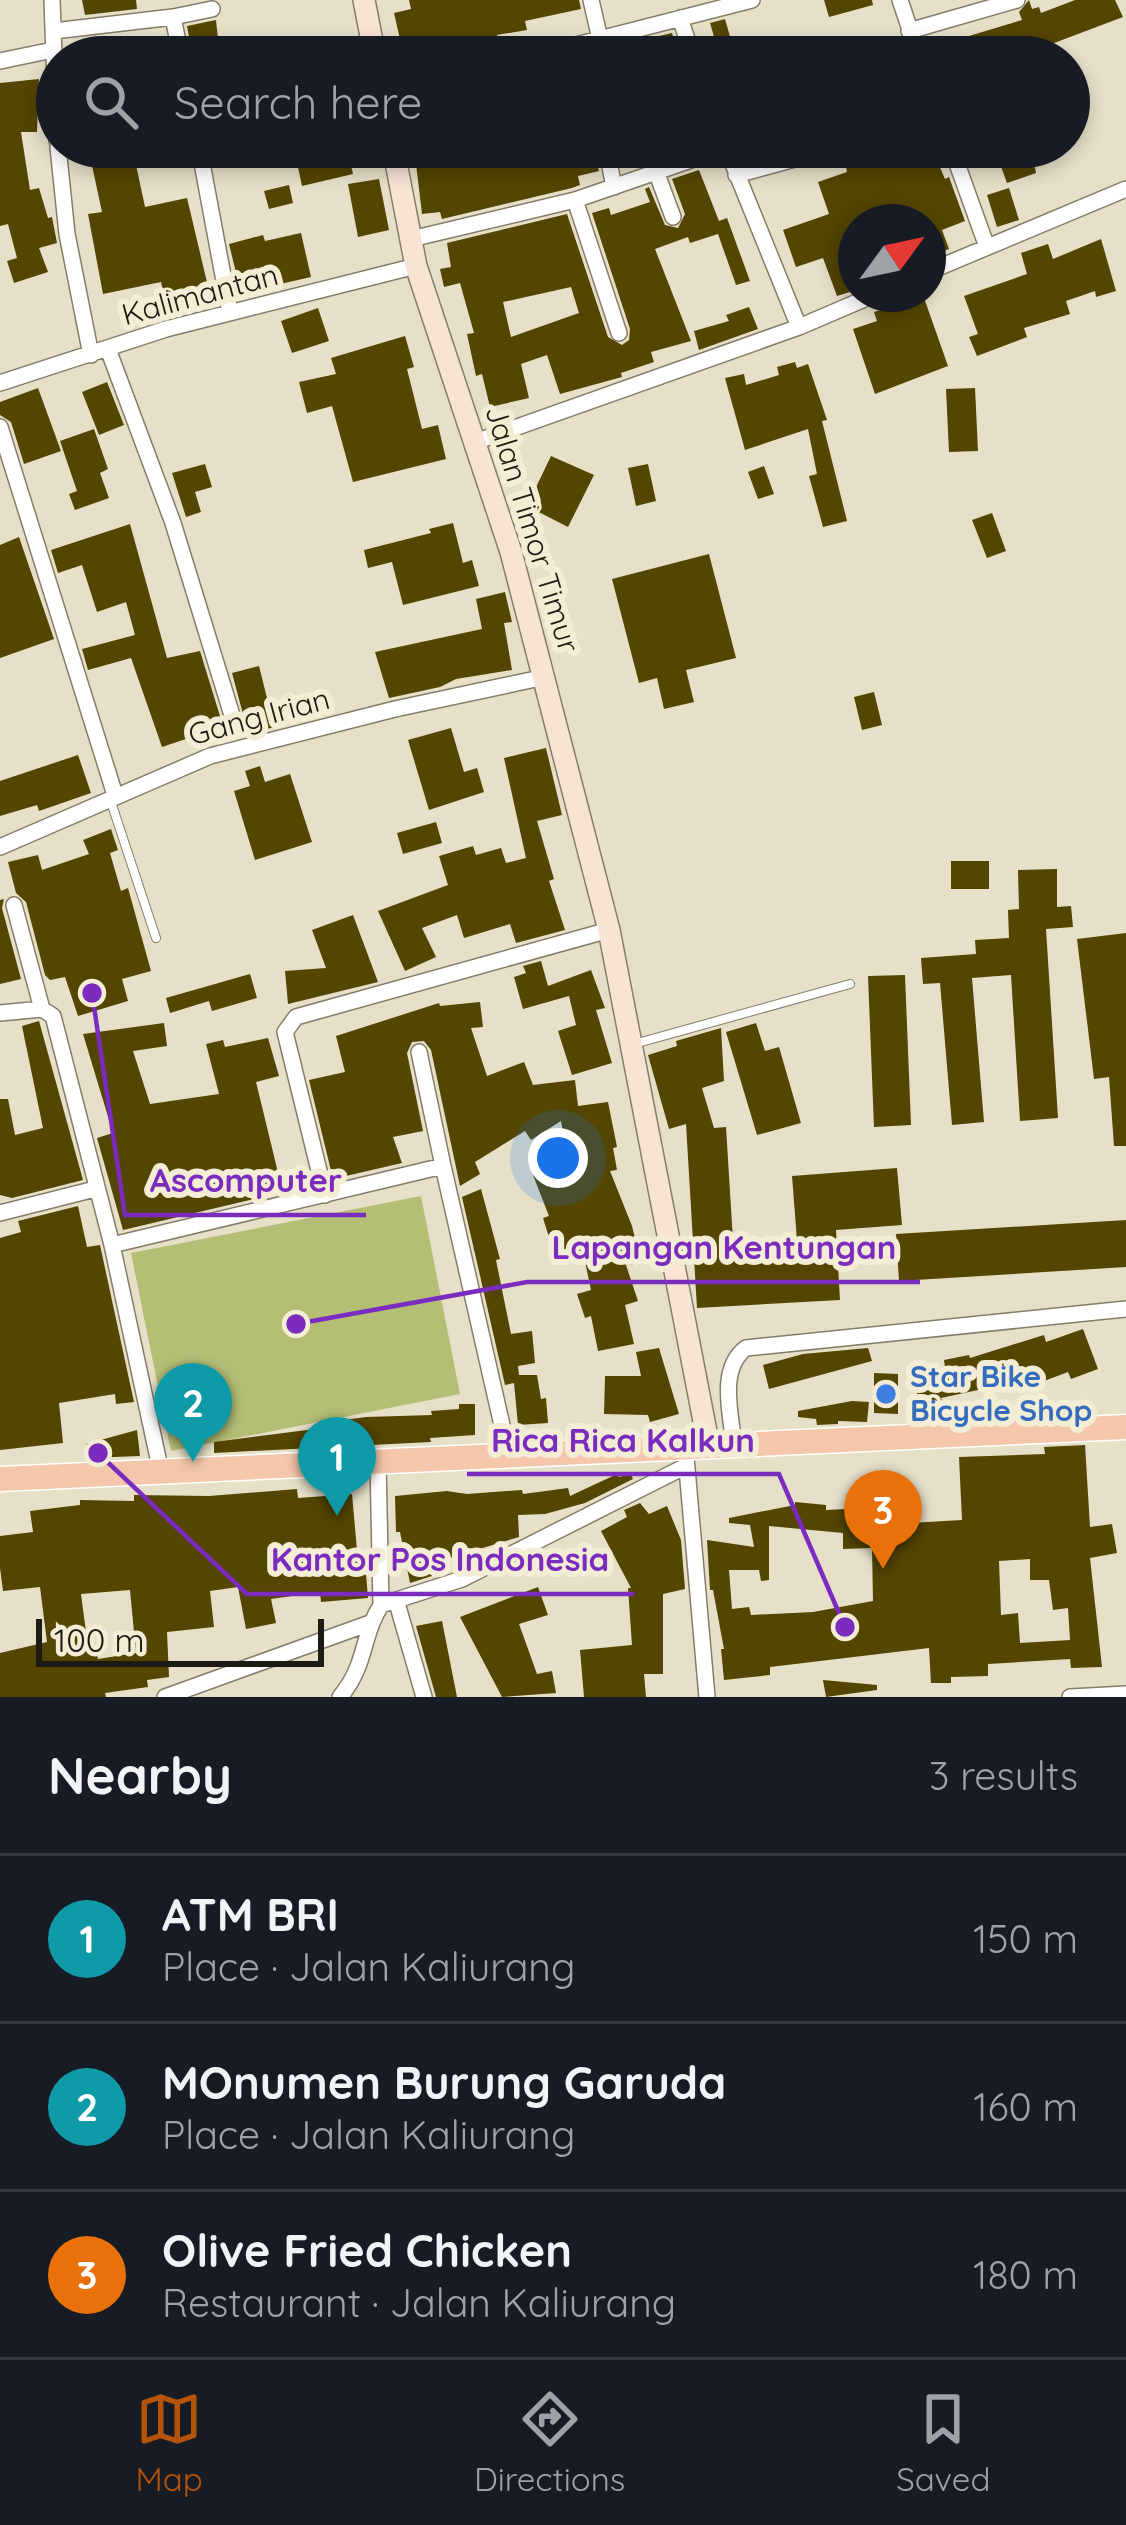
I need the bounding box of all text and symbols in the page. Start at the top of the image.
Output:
search box [36,36,1090,168]
icon: search [78,69,144,135]
text: Search here [174,74,422,130]
north arrow [838,204,946,312]
street label: Kalimantan [117,255,282,333]
street label: Jalan Timor Timur [477,401,589,657]
street label: Gang Irian [184,679,334,753]
your location [528,1128,588,1188]
callout: Ascomputer [125,1146,366,1215]
text: Ascomputer [150,1159,342,1200]
callout: Lapangan Kentungan [527,1213,920,1282]
text: Lapangan Kentungan [552,1226,896,1267]
place label: Star Bike Bicycle Shop [910,1357,1092,1429]
pin: 2 [154,1363,232,1462]
marker: Star Bike Bicycle Shop [873,1381,899,1407]
callout: Rica Rica Kalkun [467,1405,779,1474]
pin: 1 [298,1417,376,1516]
text: Rica Rica Kalkun [491,1419,755,1460]
pin: 3 [844,1470,922,1569]
callout: Kantor Pos Indonesia [247,1525,634,1594]
text: Kantor Pos Indonesia [271,1538,609,1579]
scale bar [36,1613,324,1666]
text: 100 m [54,1619,145,1660]
text: Nearby [48,1743,232,1807]
text: 3 results [929,1751,1078,1800]
text: ATM BRI [162,1886,339,1942]
text: 1 [79,1914,95,1963]
text: 150 m [973,1914,1078,1963]
text: Place · Jalan Kaliurang [162,1942,575,1991]
text: MOnumen Burung Garuda [162,2054,726,2110]
text: 2 [76,2082,98,2131]
text: 160 m [973,2082,1078,2131]
text: Place · Jalan Kaliurang [162,2110,575,2159]
text: Olive Fried Chicken [162,2222,572,2278]
text: 3 [77,2250,97,2299]
text: 180 m [973,2250,1078,2299]
text: Restaurant · Jalan Kaliurang [162,2278,676,2327]
tab: Map [136,2386,203,2499]
tab: Directions [474,2386,625,2499]
tab: Saved [896,2386,990,2499]

